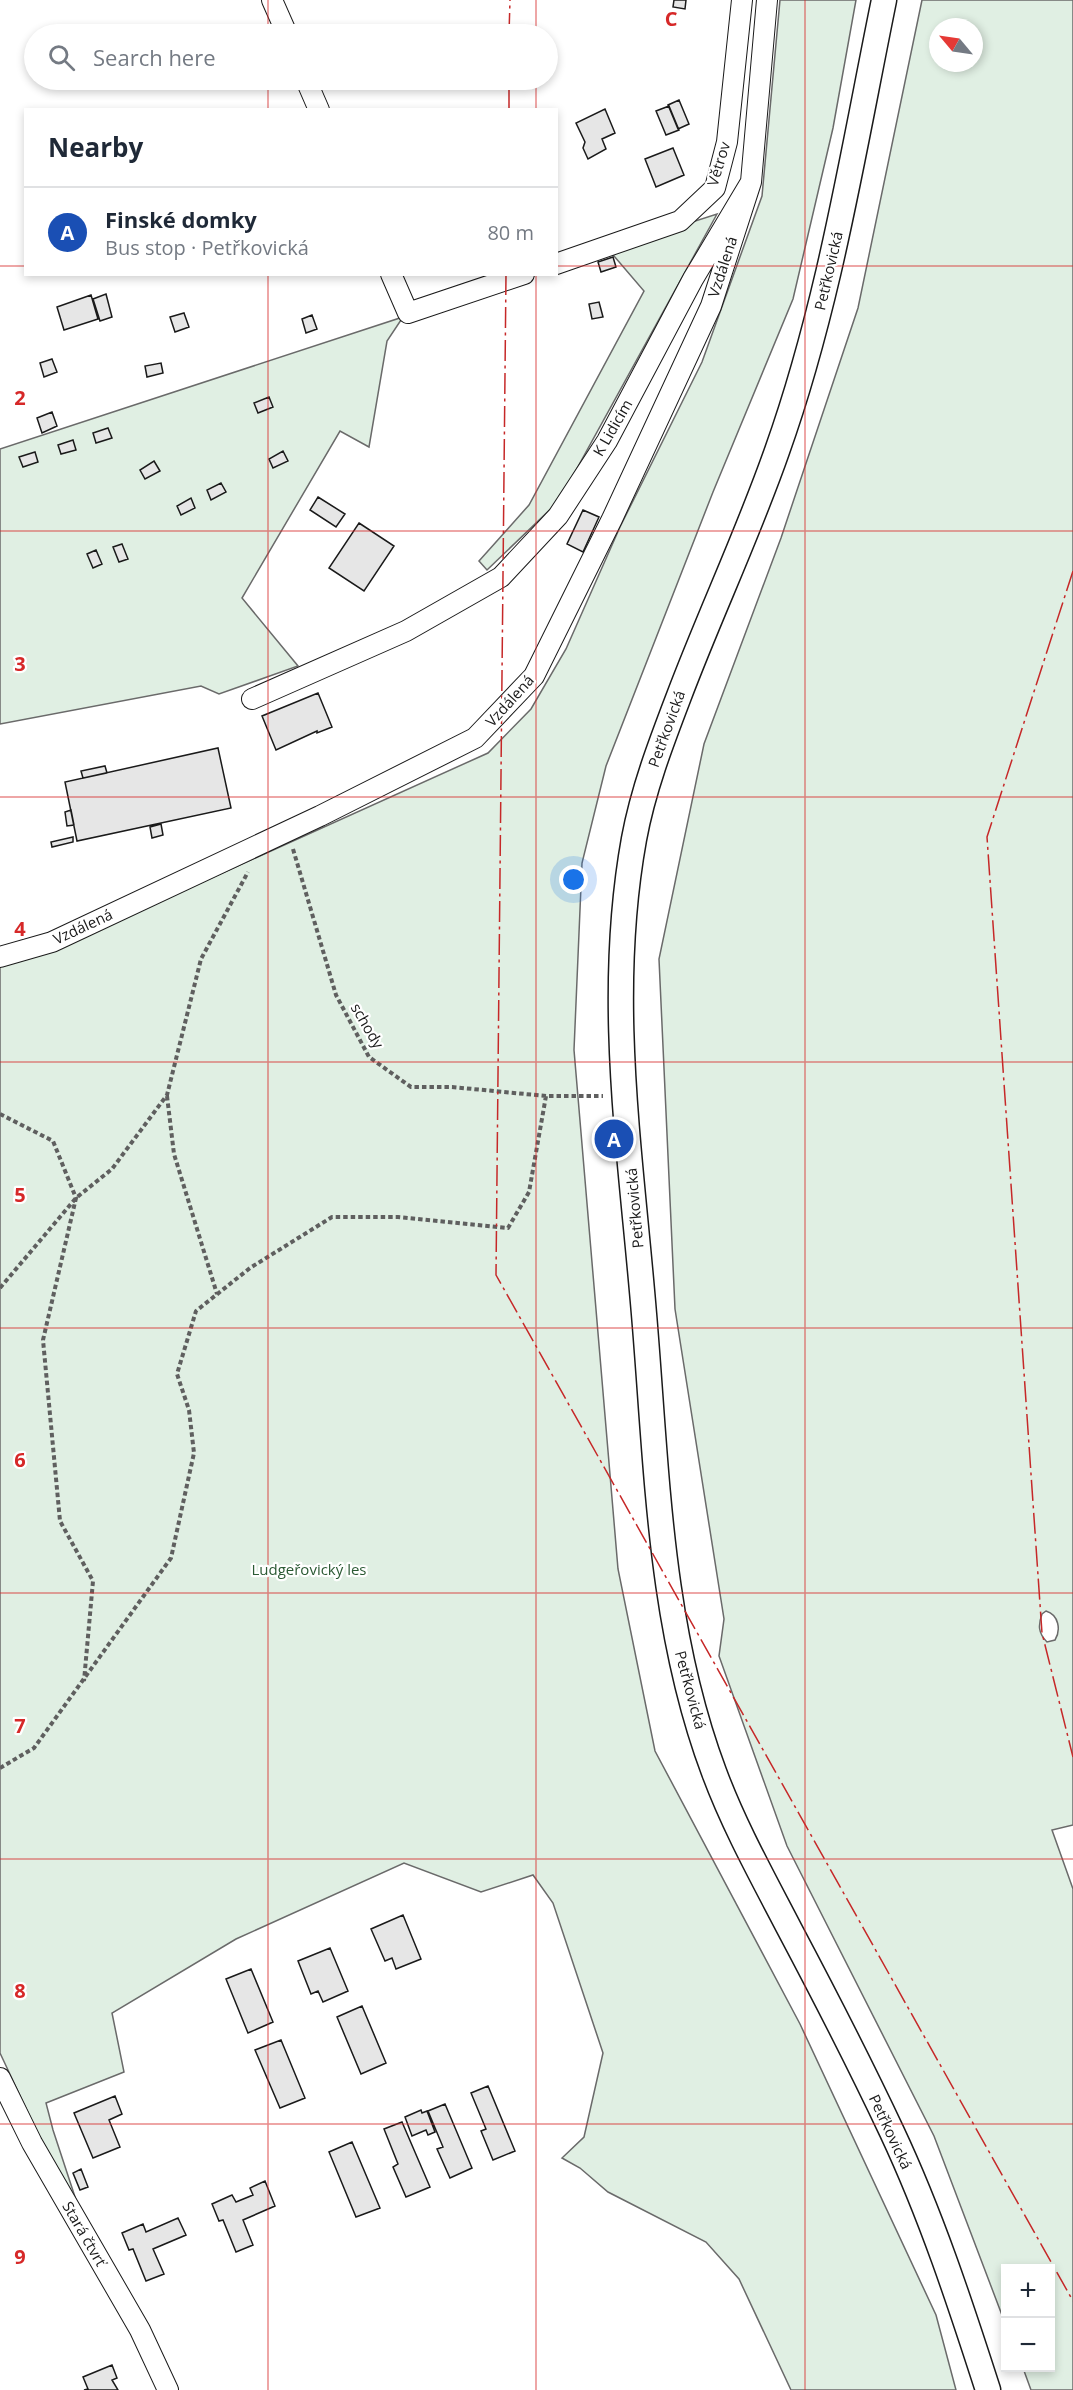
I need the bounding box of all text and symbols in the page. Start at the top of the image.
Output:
text: C [665,5,678,32]
north arrow [929,18,983,72]
search box [24,24,558,90]
icon: search [45,41,78,74]
text: Search here [93,42,216,72]
text: Nearby [48,129,143,165]
street label: Větrov [702,139,734,188]
text: Finské domky [105,204,257,234]
text: A [61,219,74,246]
text: 80 m [487,219,534,246]
street label: Petřkovická [809,229,847,312]
text: Bus stop · Petřkovická [105,234,309,261]
street label: Vzdálená [703,234,741,300]
text: 2 [14,384,26,411]
street label: K Lidicím [588,395,636,460]
text: 3 [14,650,26,677]
street label: Vzdálená [481,670,538,731]
street label: Petřkovická [643,687,689,770]
your location [559,865,588,894]
street label: Vzdálená [50,904,115,949]
text: 4 [14,915,26,942]
street label: schody [347,999,389,1052]
pin: A [594,1116,634,1162]
street label: Petřkovická [621,1167,647,1249]
text: 5 [14,1181,26,1208]
text: 6 [14,1446,26,1473]
park label: Ludgeřovický les [251,1559,367,1579]
street label: Petřkovická [671,1648,711,1731]
text: 7 [14,1712,26,1739]
text: 8 [14,1977,26,2004]
street label: Petřkovická [865,2091,917,2172]
street label: Stará čtvrť [58,2197,112,2271]
text: 9 [14,2243,26,2270]
map controls [1001,2264,1055,2372]
button: + [1001,2264,1055,2318]
button: − [1001,2318,1055,2372]

